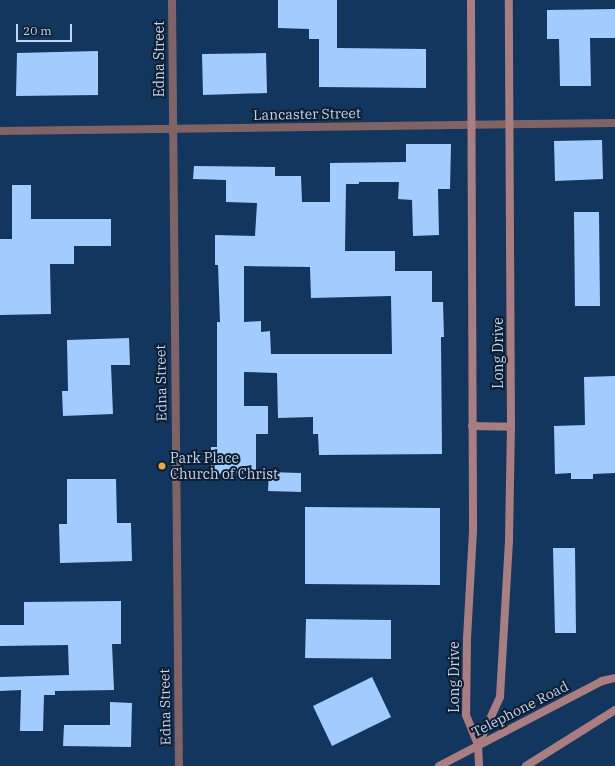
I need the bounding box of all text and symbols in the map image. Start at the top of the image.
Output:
scale bar [18,16,74,42]
street label: Edna Street [151,21,167,97]
text: 20 m [23,23,52,38]
street label: Lancaster Street [253,105,361,123]
street label: Long Drive [490,317,506,389]
street label: Edna Street [152,345,170,421]
place label: Park Place Church of Christ [170,450,278,482]
marker: Park Place Church of Christ [157,461,167,471]
street label: Long Drive [446,641,462,713]
street label: Edna Street [156,669,174,745]
street label: Telephone Road [469,677,571,741]

